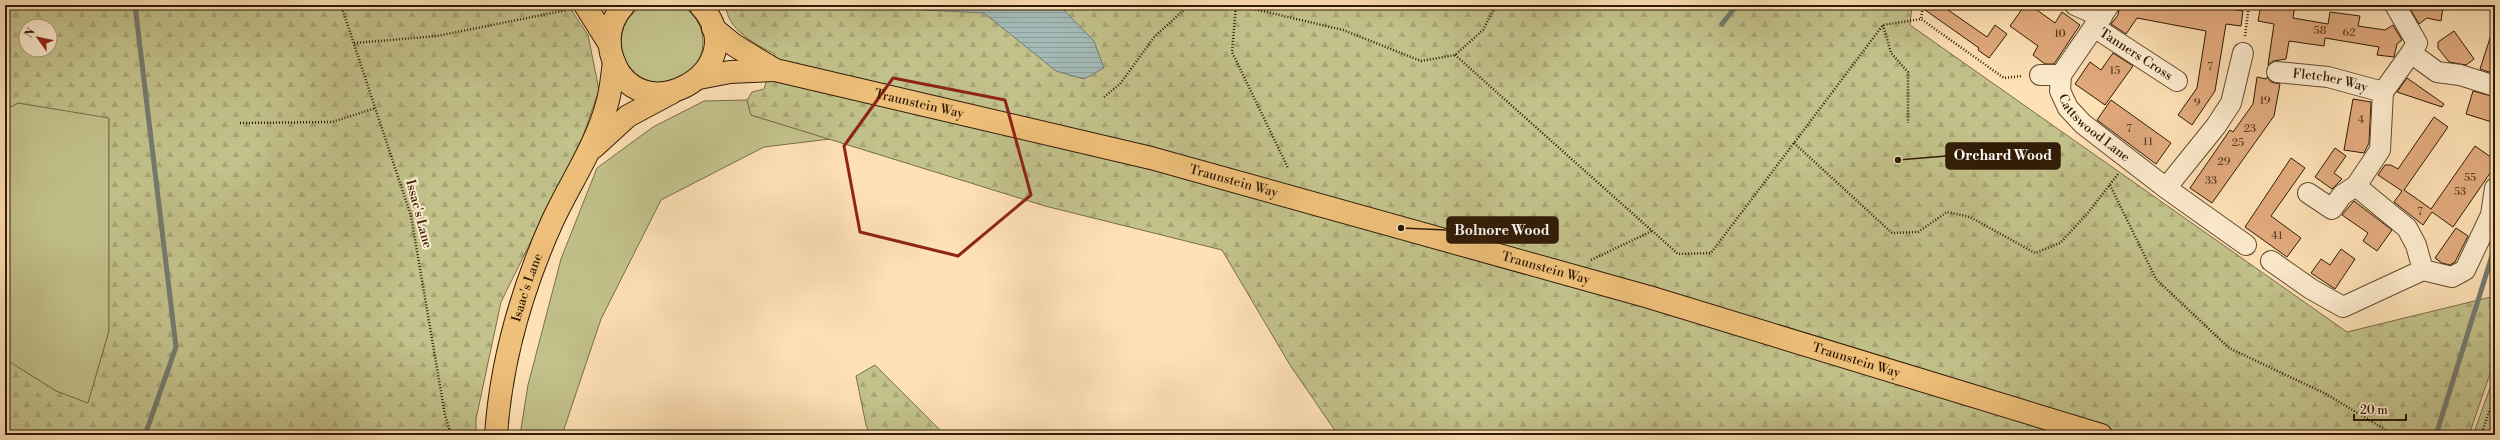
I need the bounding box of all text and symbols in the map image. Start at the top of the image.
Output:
north arrow [18,18,58,58]
house number: 58 [2314,24,2327,38]
text: N [22,25,39,41]
street label: Tanners Cross [2096,25,2176,84]
house number: 62 [2343,26,2355,40]
house number: 10 [2054,27,2066,41]
house number: 7 [2207,60,2213,74]
house number: 15 [2110,64,2120,78]
street label: Fletcher Way [2292,66,2370,96]
street label: Traunstein Way [873,86,966,122]
street label: Cattswood Lane [2055,91,2133,165]
house number: 19 [2259,94,2271,108]
house number: 9 [2194,96,2201,110]
house number: 4 [2358,113,2365,127]
house number: 7 [2126,122,2132,136]
house number: 23 [2244,122,2256,136]
house number: 11 [2143,135,2153,149]
house number: 25 [2232,136,2244,150]
callout: Orchard Wood [1946,143,2060,169]
text: Orchard Wood [1954,147,2052,165]
house number: 29 [2218,155,2231,169]
street label: Traunstein Way [1188,161,1280,201]
house number: 55 [2464,171,2476,185]
house number: 33 [2205,174,2217,188]
street label: Issac's Lane [402,178,436,250]
house number: 53 [2454,185,2466,199]
house number: 7 [2417,205,2423,219]
callout: Bolnore Wood [1447,217,1558,243]
text: Bolnore Wood [1454,222,1550,240]
house number: 41 [2271,229,2283,243]
street label: Traunstein Way [1500,248,1592,288]
street label: Isaac's Lane [508,251,546,324]
street label: Traunstein Way [1810,339,1903,381]
scale bar [2354,396,2406,422]
text: 20 m [2360,403,2388,418]

